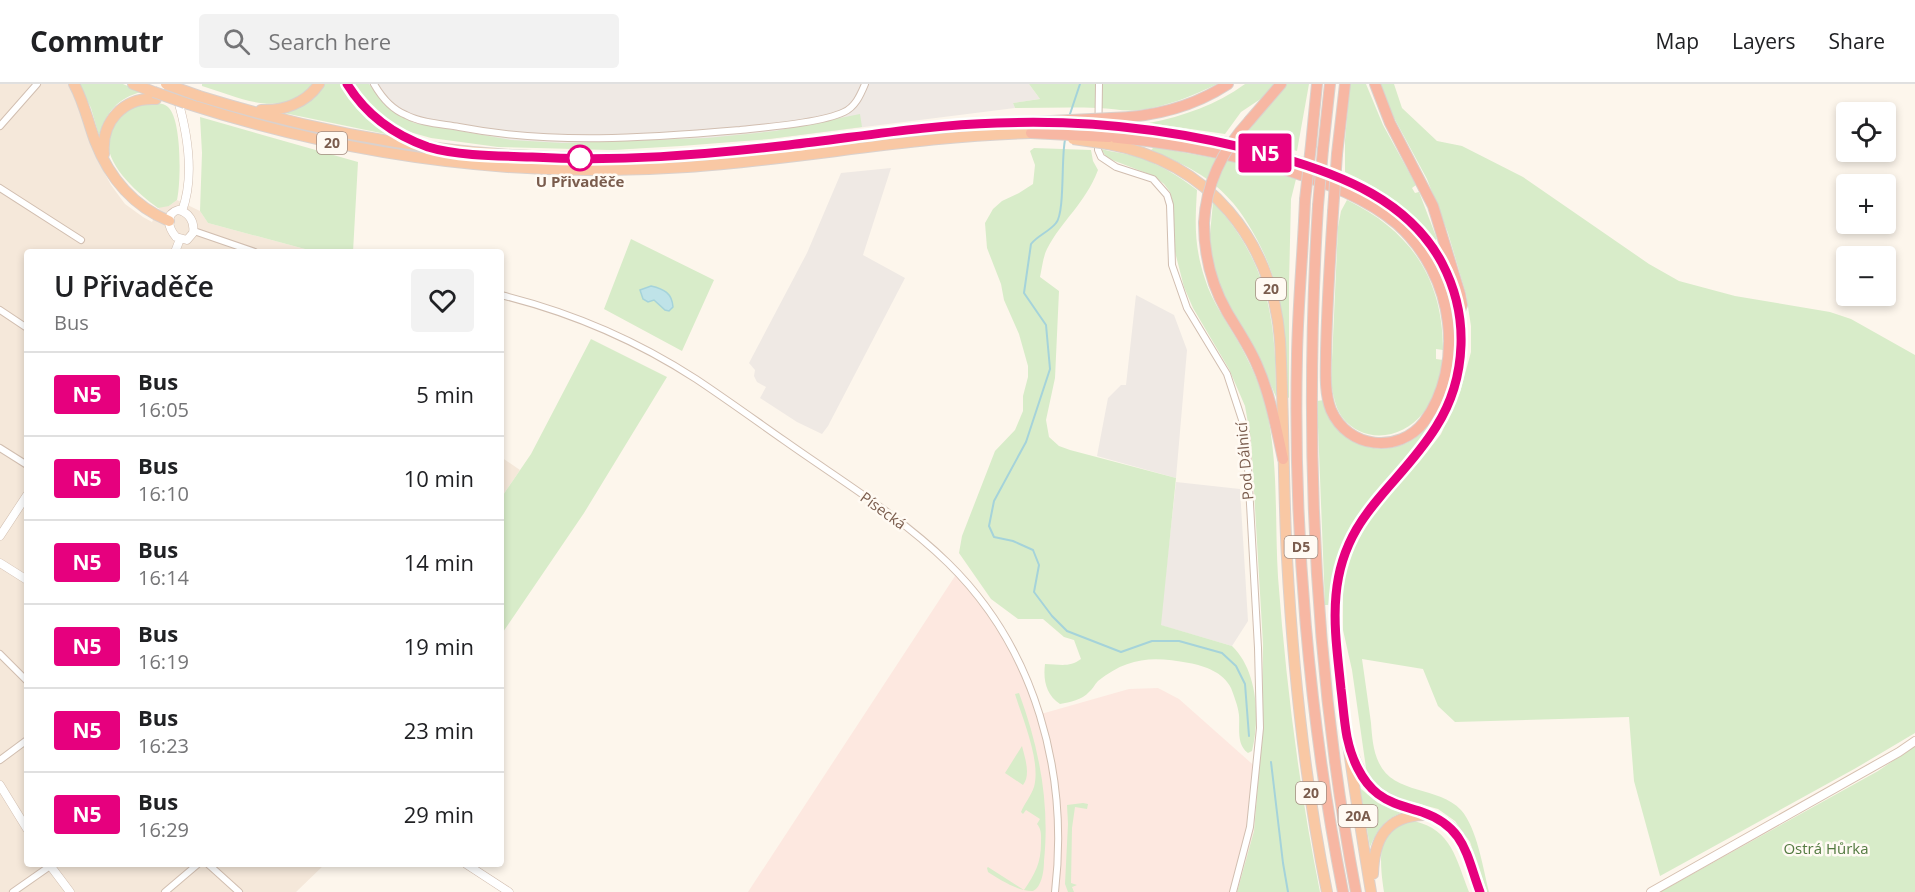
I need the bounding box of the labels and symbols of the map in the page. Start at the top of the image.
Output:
road number: 20 [317,132,347,154]
line badge: N5 [1238,134,1292,172]
marker: U Přivaděče [567,145,593,171]
place label: U Přivaděče [536,171,624,191]
road number: 20 [1256,278,1286,300]
street label: Pod Dálnicí [1231,420,1257,501]
street label: Písecká [857,487,910,534]
road number: D5 [1284,536,1318,558]
road number: 20 [1296,782,1326,804]
road number: 20A [1338,805,1378,827]
park label: Ostrá Hůrka [1783,838,1869,858]

